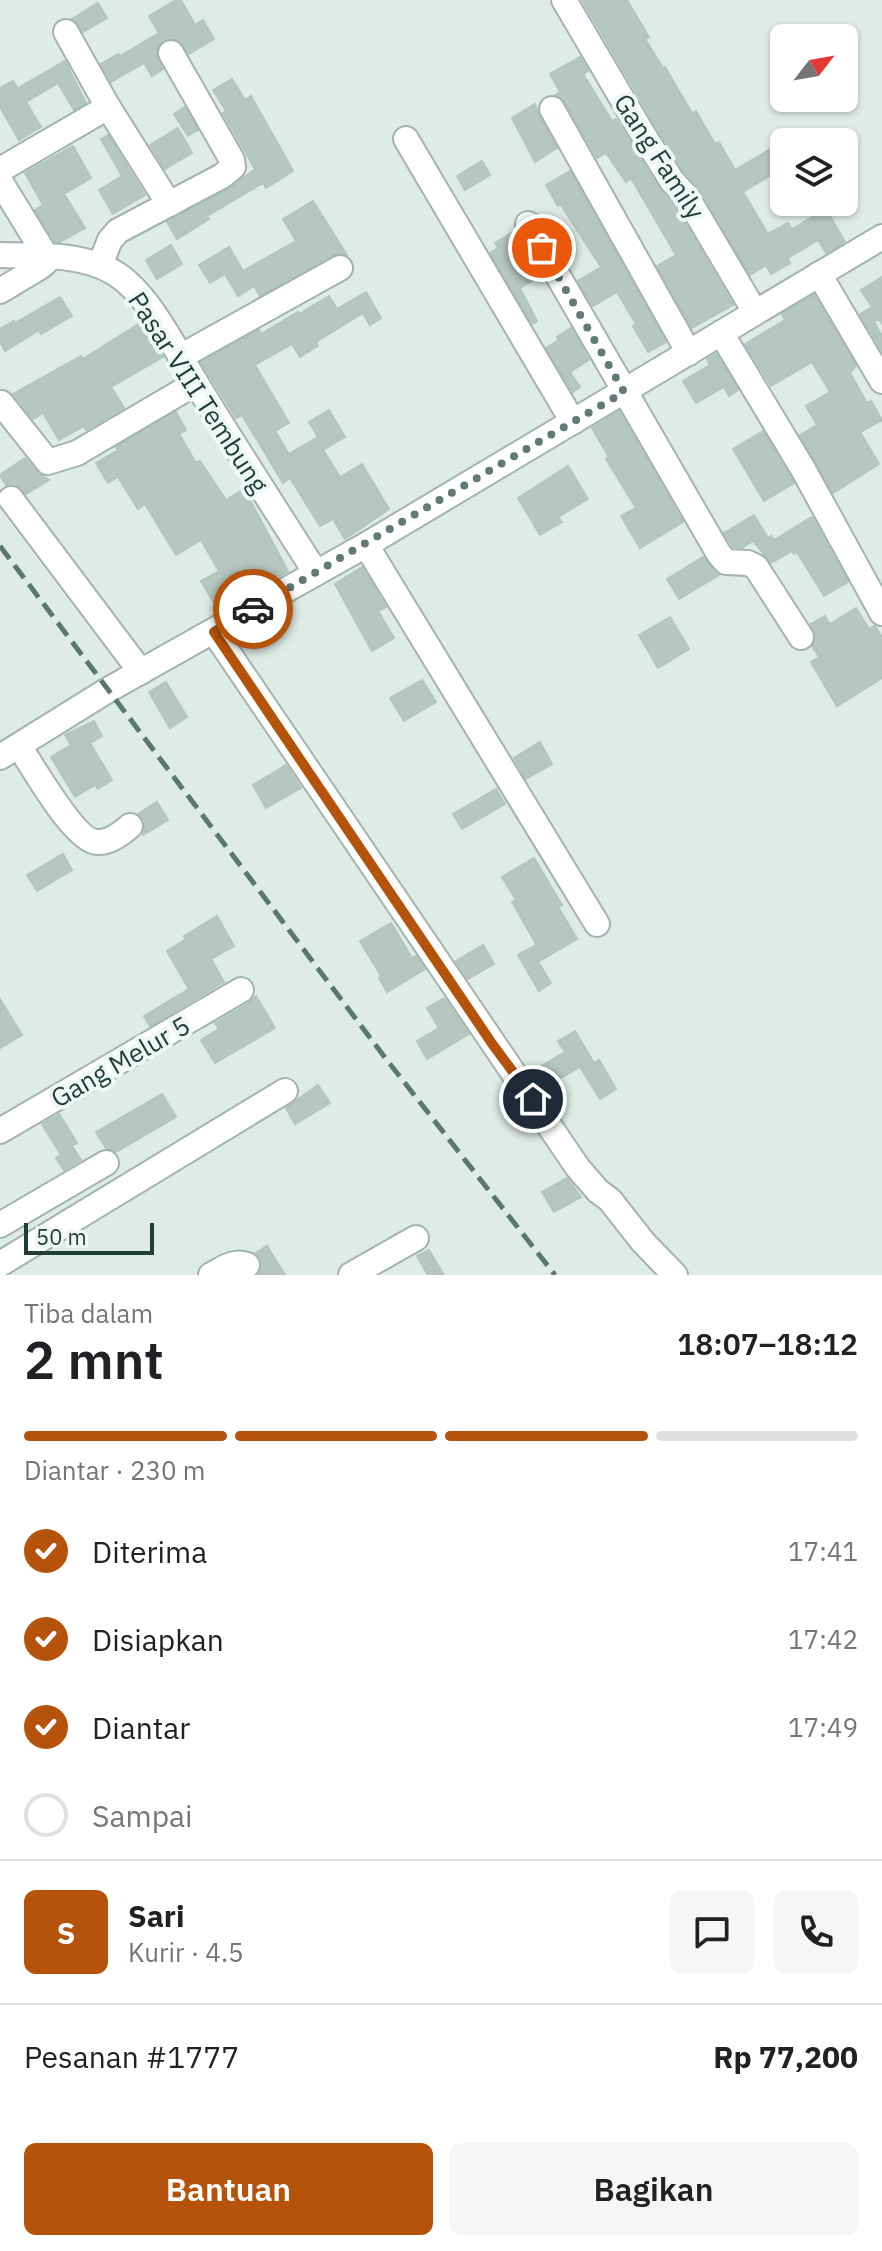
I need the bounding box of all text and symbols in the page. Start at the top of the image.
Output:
north arrow [770,24,858,112]
map controls [770,24,858,216]
street label: Gang Family [607,87,713,225]
button: layers [770,128,858,216]
pin [508,214,576,282]
icon: bag [520,226,564,270]
street label: Pasar VIII Tembung [121,285,277,499]
courier [213,569,293,649]
icon: car [231,587,275,631]
street label: Gang Melur 5 [44,1008,196,1114]
pin [499,1065,567,1133]
icon: home [511,1077,555,1121]
scale bar [24,1219,154,1255]
text: 50 m [36,1222,87,1251]
text: Tiba dalam [24,1296,153,1330]
text: 18:07–18:12 [677,1324,858,1363]
text: 2 mnt [24,1326,164,1393]
text: Diantar · 230 m [24,1453,206,1487]
icon: check [24,1529,68,1573]
text: Diterima [92,1532,207,1571]
text: 17:41 [788,1534,858,1568]
icon: check [24,1617,68,1661]
text: Disiapkan [92,1620,224,1659]
text: 17:42 [788,1622,858,1656]
icon: check [24,1705,68,1749]
text: Diantar [92,1708,190,1747]
text: 17:49 [788,1710,858,1744]
text: Sampai [92,1796,193,1835]
button: chat [670,1890,754,1974]
button: phone [774,1890,858,1974]
text: Sari [128,1896,185,1935]
text: S [57,1913,75,1952]
text: Kurir · 4.5 [128,1935,244,1969]
text: Pesanan #1777 [24,2037,239,2076]
text: Rp 77,200 [713,2037,858,2076]
button: Bantuan [24,2143,433,2235]
button: Bagikan [449,2143,858,2235]

